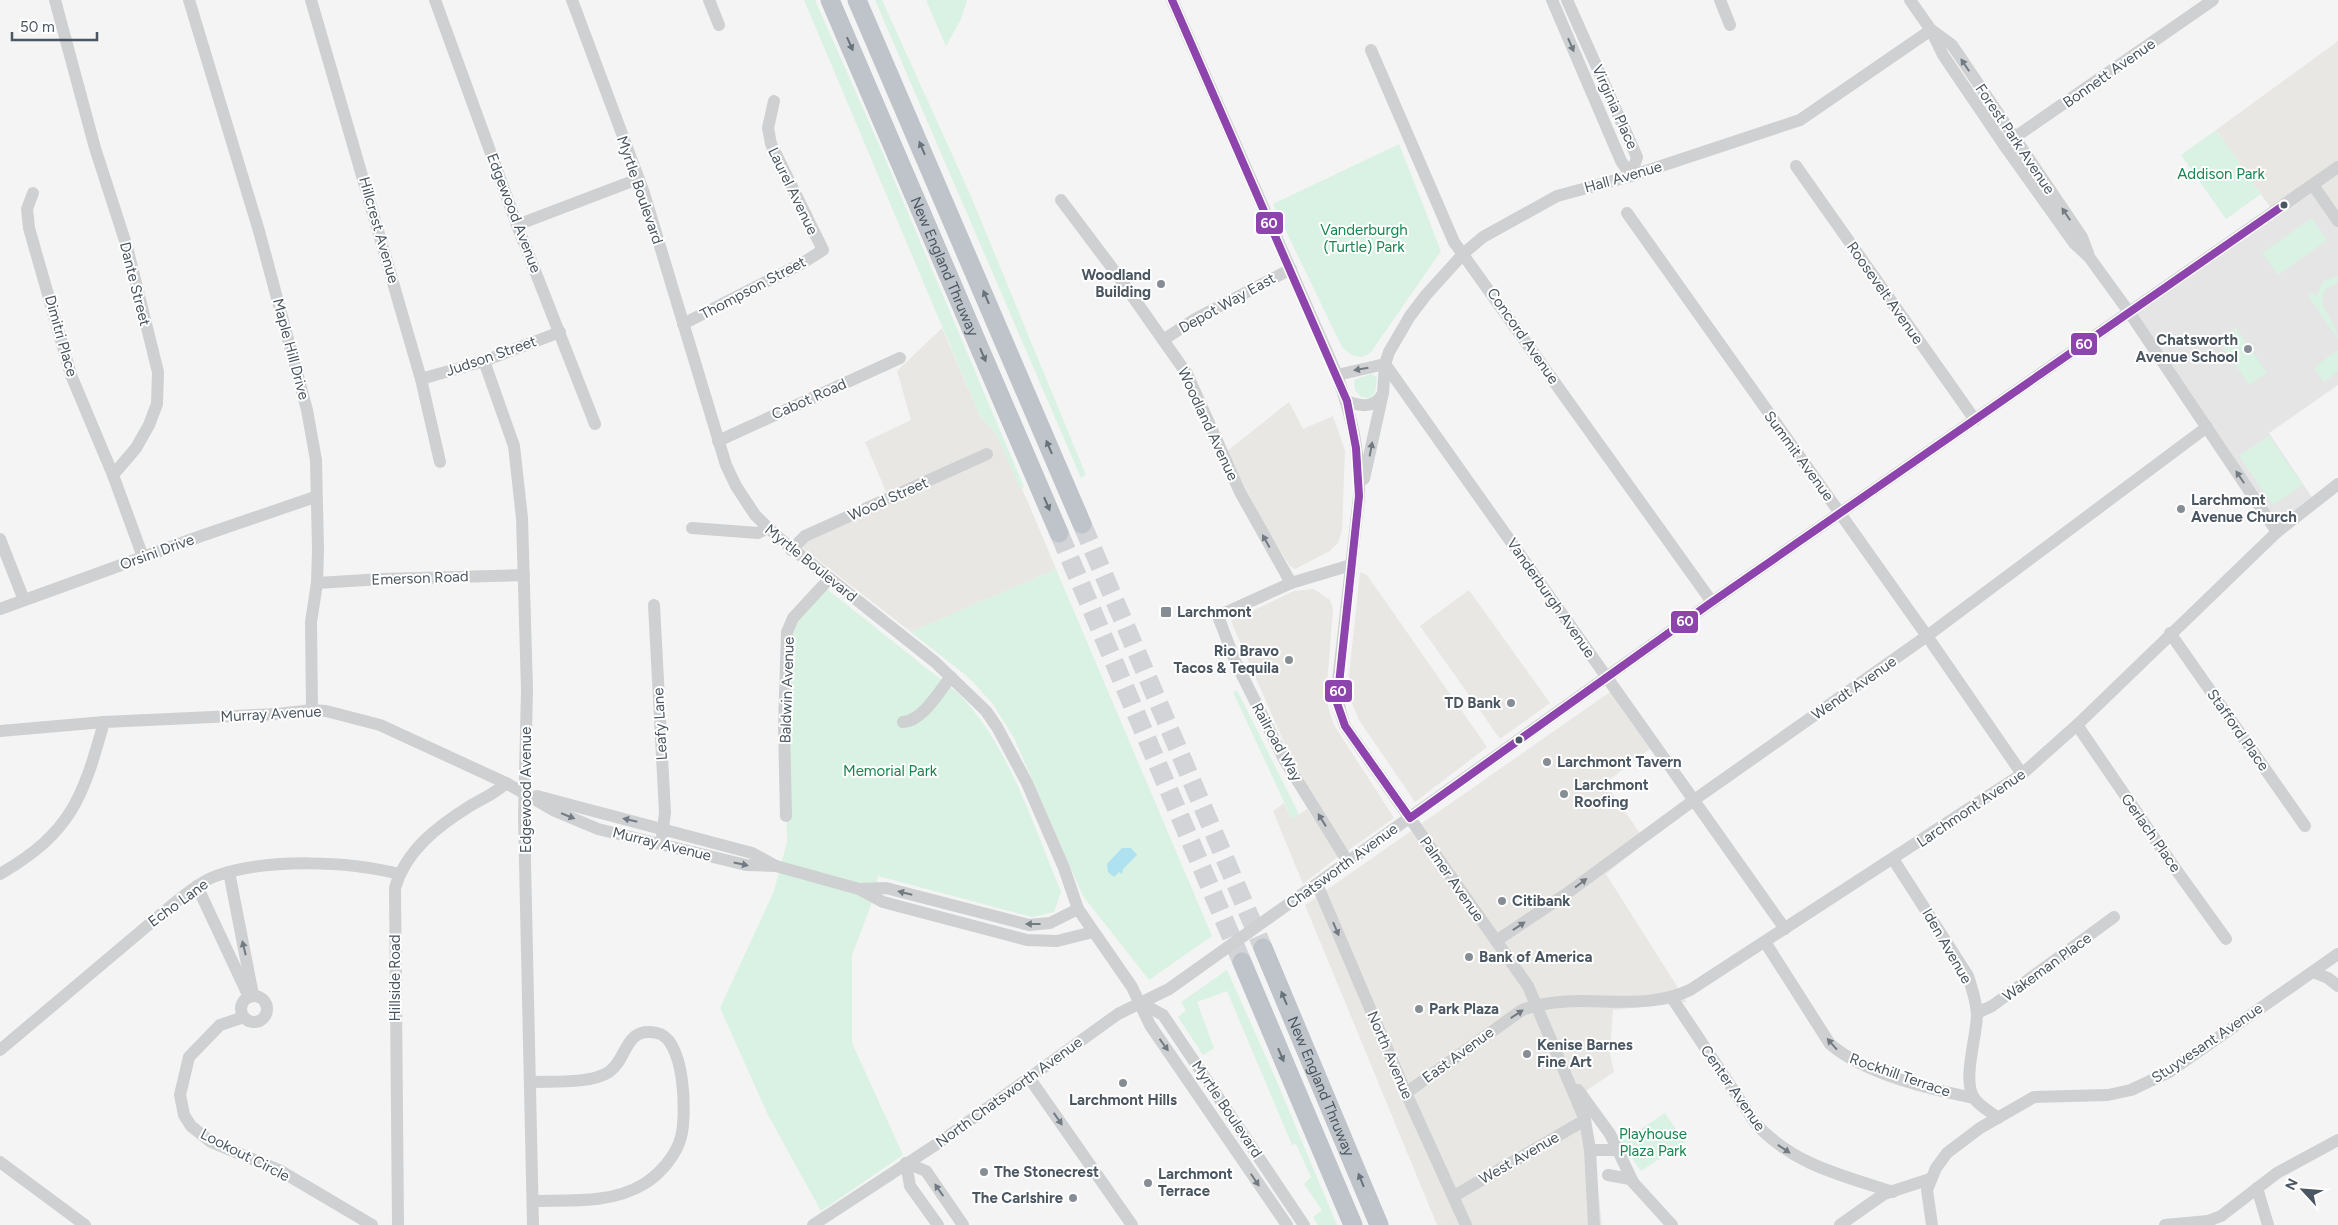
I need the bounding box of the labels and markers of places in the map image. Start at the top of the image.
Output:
unlabelled marker [2279,200,2289,210]
place label: Woodland Building [1081,266,1151,301]
marker: Woodland Building [1155,278,1167,290]
place label: Chatsworth Avenue School [2136,331,2238,366]
marker: Chatsworth Avenue School [2242,343,2254,355]
place label: Larchmont Avenue Church [2191,491,2297,526]
marker: Larchmont Avenue Church [2175,503,2187,515]
place label: Larchmont [1177,603,1252,621]
marker: Larchmont [1159,605,1173,619]
place label: Rio Bravo Tacos & Tequila [1173,642,1279,677]
marker: Rio Bravo Tacos & Tequila [1283,654,1295,666]
place label: TD Bank [1444,694,1501,712]
marker: TD Bank [1505,697,1517,709]
unlabelled marker [1514,735,1524,745]
place label: Larchmont Tavern [1557,753,1682,771]
marker: Larchmont Tavern [1541,756,1553,768]
place label: Larchmont Roofing [1574,776,1649,811]
marker: Larchmont Roofing [1558,788,1570,800]
place label: Citibank [1512,892,1570,910]
marker: Citibank [1496,895,1508,907]
place label: Bank of America [1479,948,1592,966]
marker: Bank of America [1463,951,1475,963]
place label: Park Plaza [1429,1000,1499,1018]
marker: Park Plaza [1413,1003,1425,1015]
place label: Kenise Barnes Fine Art [1537,1036,1633,1071]
marker: Kenise Barnes Fine Art [1521,1048,1533,1060]
marker: Larchmont Hills [1117,1077,1129,1089]
place label: Larchmont Hills [1069,1091,1177,1109]
place label: The Stonecrest [994,1163,1099,1181]
place label: Larchmont Terrace [1158,1165,1233,1200]
marker: The Stonecrest [978,1166,990,1178]
marker: Larchmont Terrace [1142,1177,1154,1189]
place label: The Carlshire [972,1189,1064,1207]
marker: The Carlshire [1067,1192,1079,1204]

